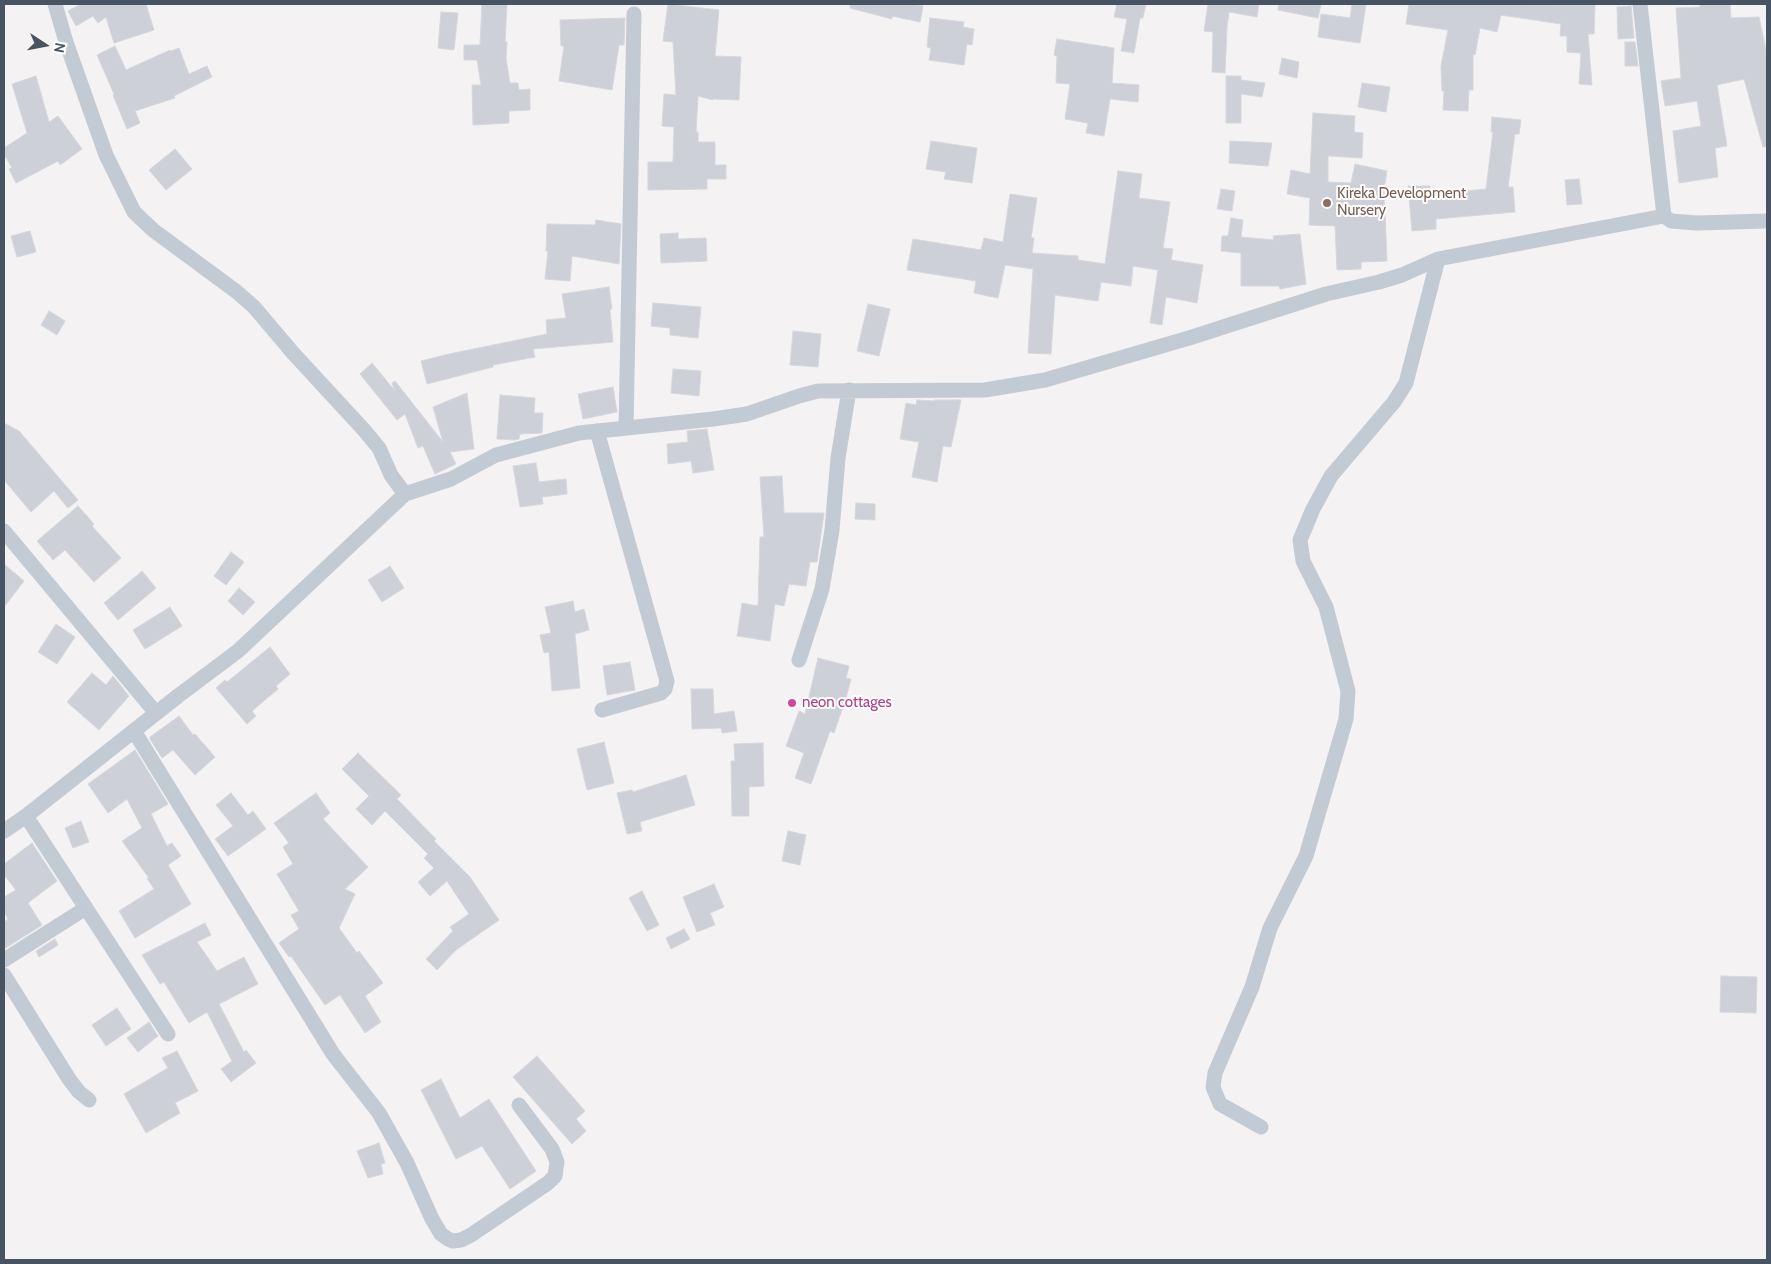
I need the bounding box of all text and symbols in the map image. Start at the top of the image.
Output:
north arrow [20,20,70,70]
text: N [50,41,70,54]
place label: Kireka Development Nursery [1337,185,1466,220]
marker: Kireka Development Nursery [1321,197,1333,209]
place label: neon cottages [802,694,892,712]
marker: neon cottages [786,697,798,709]

